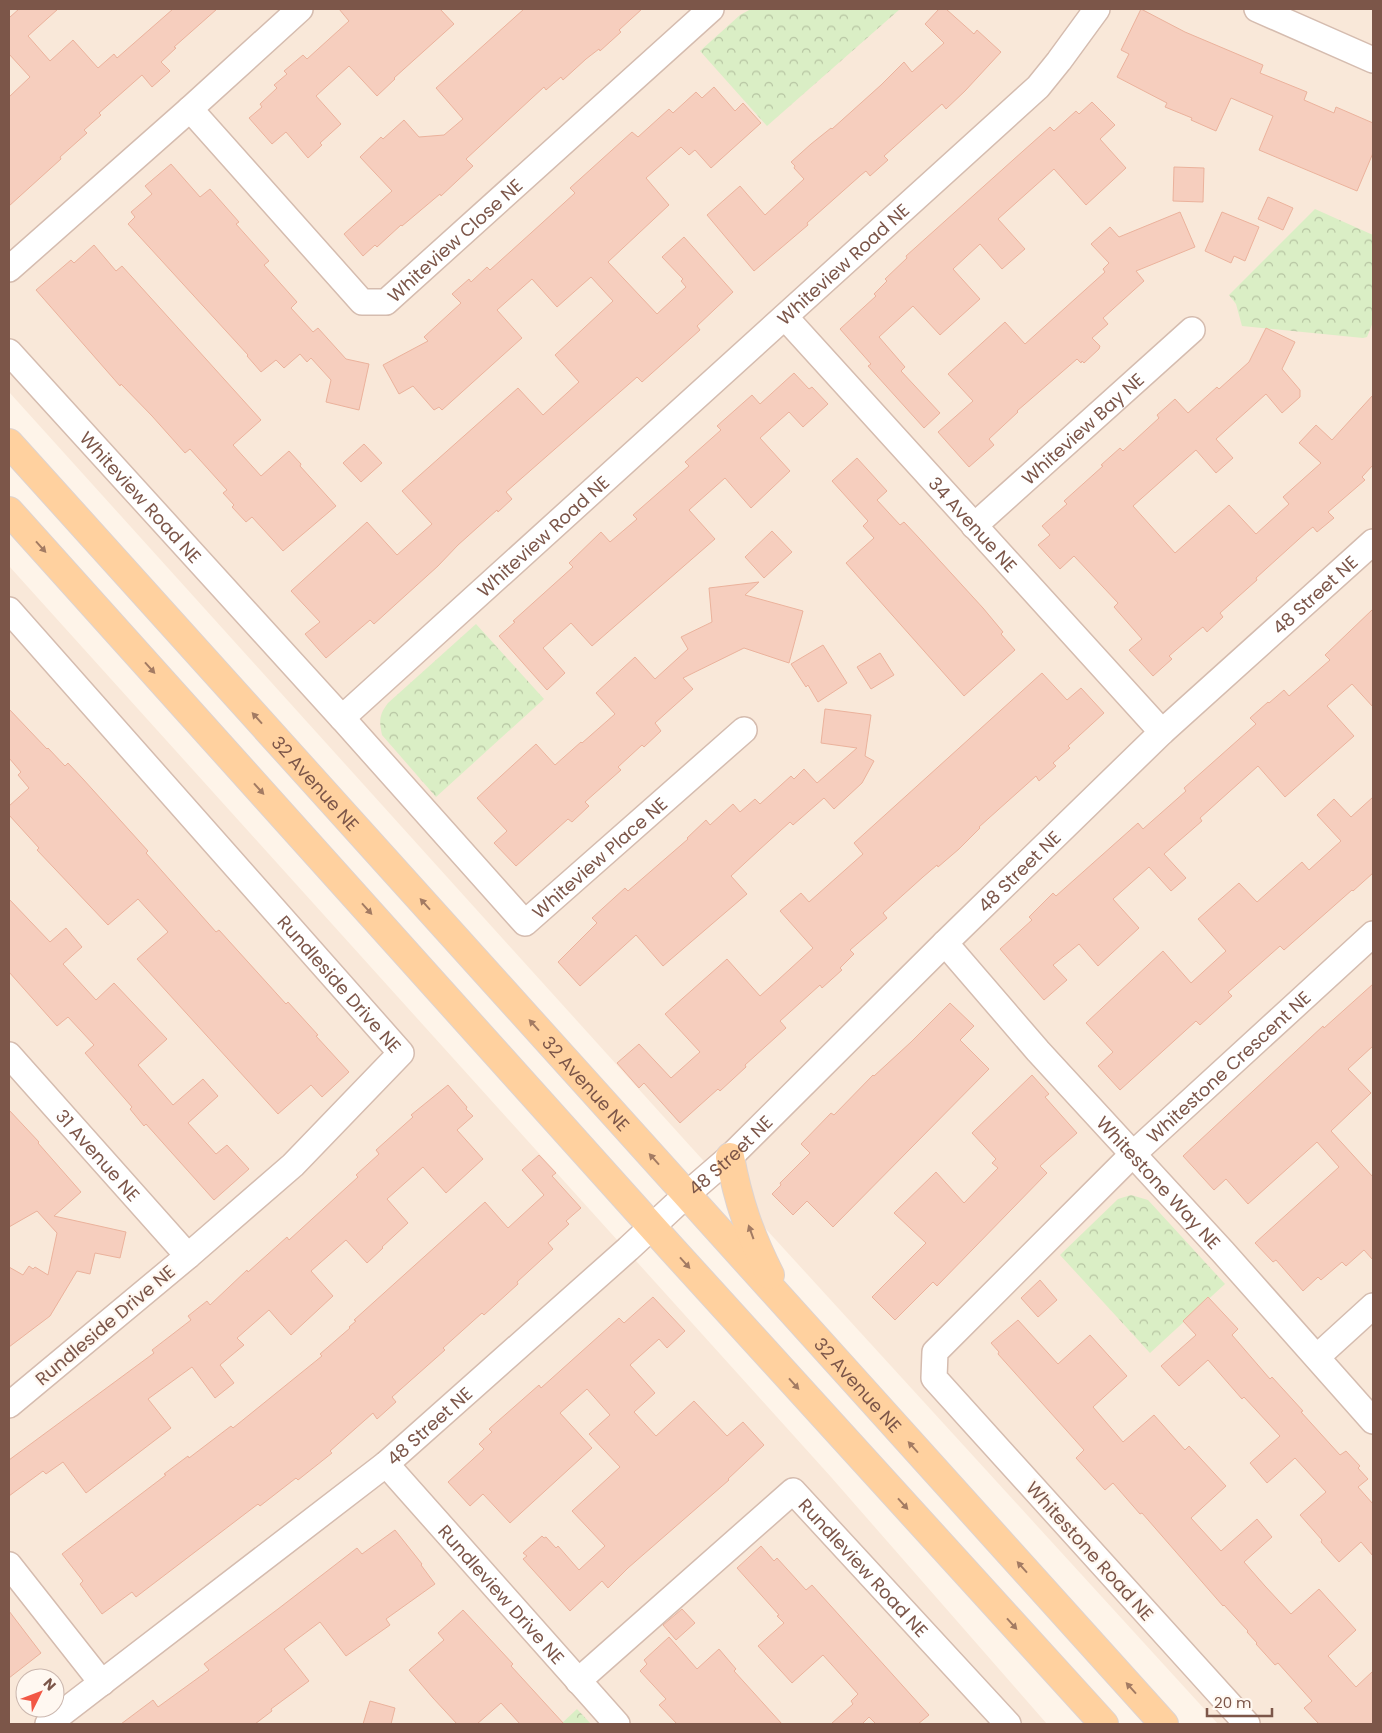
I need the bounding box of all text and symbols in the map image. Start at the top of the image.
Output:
street label: Whiteview Close NE [382,173,528,308]
street label: Whiteview Road NE [772,197,914,330]
street label: Whiteview Bay NE [1016,367,1149,490]
street label: Whiteview Road NE [74,426,207,568]
street label: Whiteview Road NE [471,469,614,602]
street label: 34 Avenue NE [923,471,1023,577]
one-way arrow [36,540,47,553]
street label: 48 Street NE [1267,549,1363,640]
one-way arrow [144,661,156,673]
one-way arrow [251,713,263,725]
street label: 32 Avenue NE [266,730,365,836]
one-way arrow [253,782,265,794]
street label: Whiteview Place NE [526,791,672,924]
street label: 48 Street NE [972,825,1066,917]
one-way arrow [419,898,431,910]
one-way arrow [361,903,373,915]
street label: Rundleside Drive NE [272,910,407,1058]
street label: Whitestone Crescent NE [1141,985,1316,1148]
one-way arrow [528,1018,539,1031]
street label: 32 Avenue NE [537,1030,636,1136]
street label: 31 Avenue NE [50,1104,146,1207]
street label: 48 Street NE [682,1109,778,1200]
street label: Whitestone Way NE [1091,1110,1227,1254]
one-way arrow [648,1152,659,1165]
one-way arrow [747,1224,755,1239]
one-way arrow [679,1257,691,1269]
street label: Rundleside Drive NE [30,1259,180,1391]
street label: 32 Avenue NE [809,1332,908,1438]
one-way arrow [788,1377,800,1389]
street label: 48 Street NE [381,1381,477,1471]
one-way arrow [907,1441,919,1453]
street label: Whitestone Road NE [1021,1476,1159,1626]
street label: Rundleview Road NE [793,1493,934,1642]
one-way arrow [897,1497,909,1509]
street label: Rundleview Drive NE [433,1519,570,1669]
one-way arrow [1016,1562,1028,1574]
one-way arrow [1006,1618,1018,1630]
north arrow [15,1668,65,1718]
text: N [39,1674,61,1695]
one-way arrow [1125,1683,1137,1695]
scale bar [1207,1686,1272,1718]
text: 20 m [1214,1692,1252,1713]

